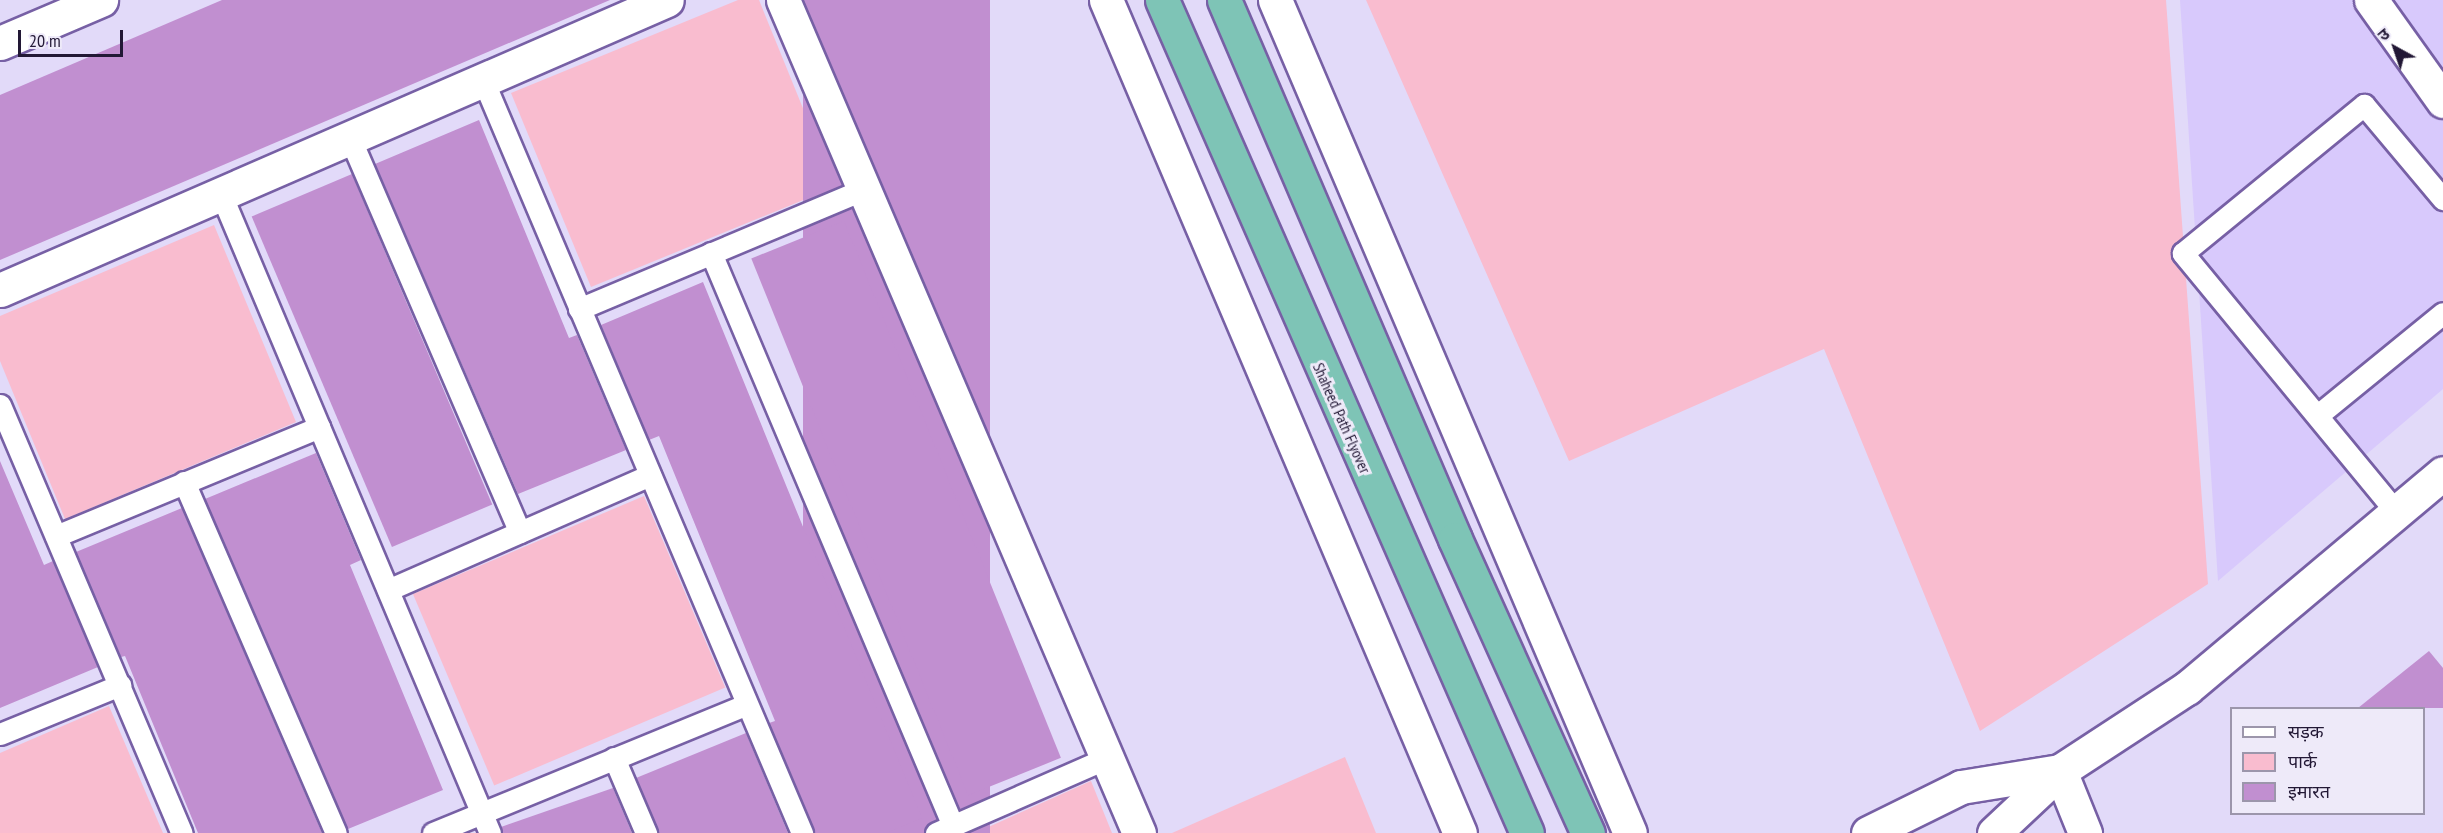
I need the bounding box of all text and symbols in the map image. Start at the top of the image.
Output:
scale bar [21,18,126,56]
north arrow [2365,18,2425,78]
text: उ [2373,24,2393,45]
text: 20 m [29,29,61,52]
street label: Shaheed Path Flyover [1309,360,1375,476]
legend [2230,707,2425,815]
text: सड़क [2288,720,2324,743]
text: पार्क [2288,750,2317,773]
text: इमारत [2288,780,2330,803]

